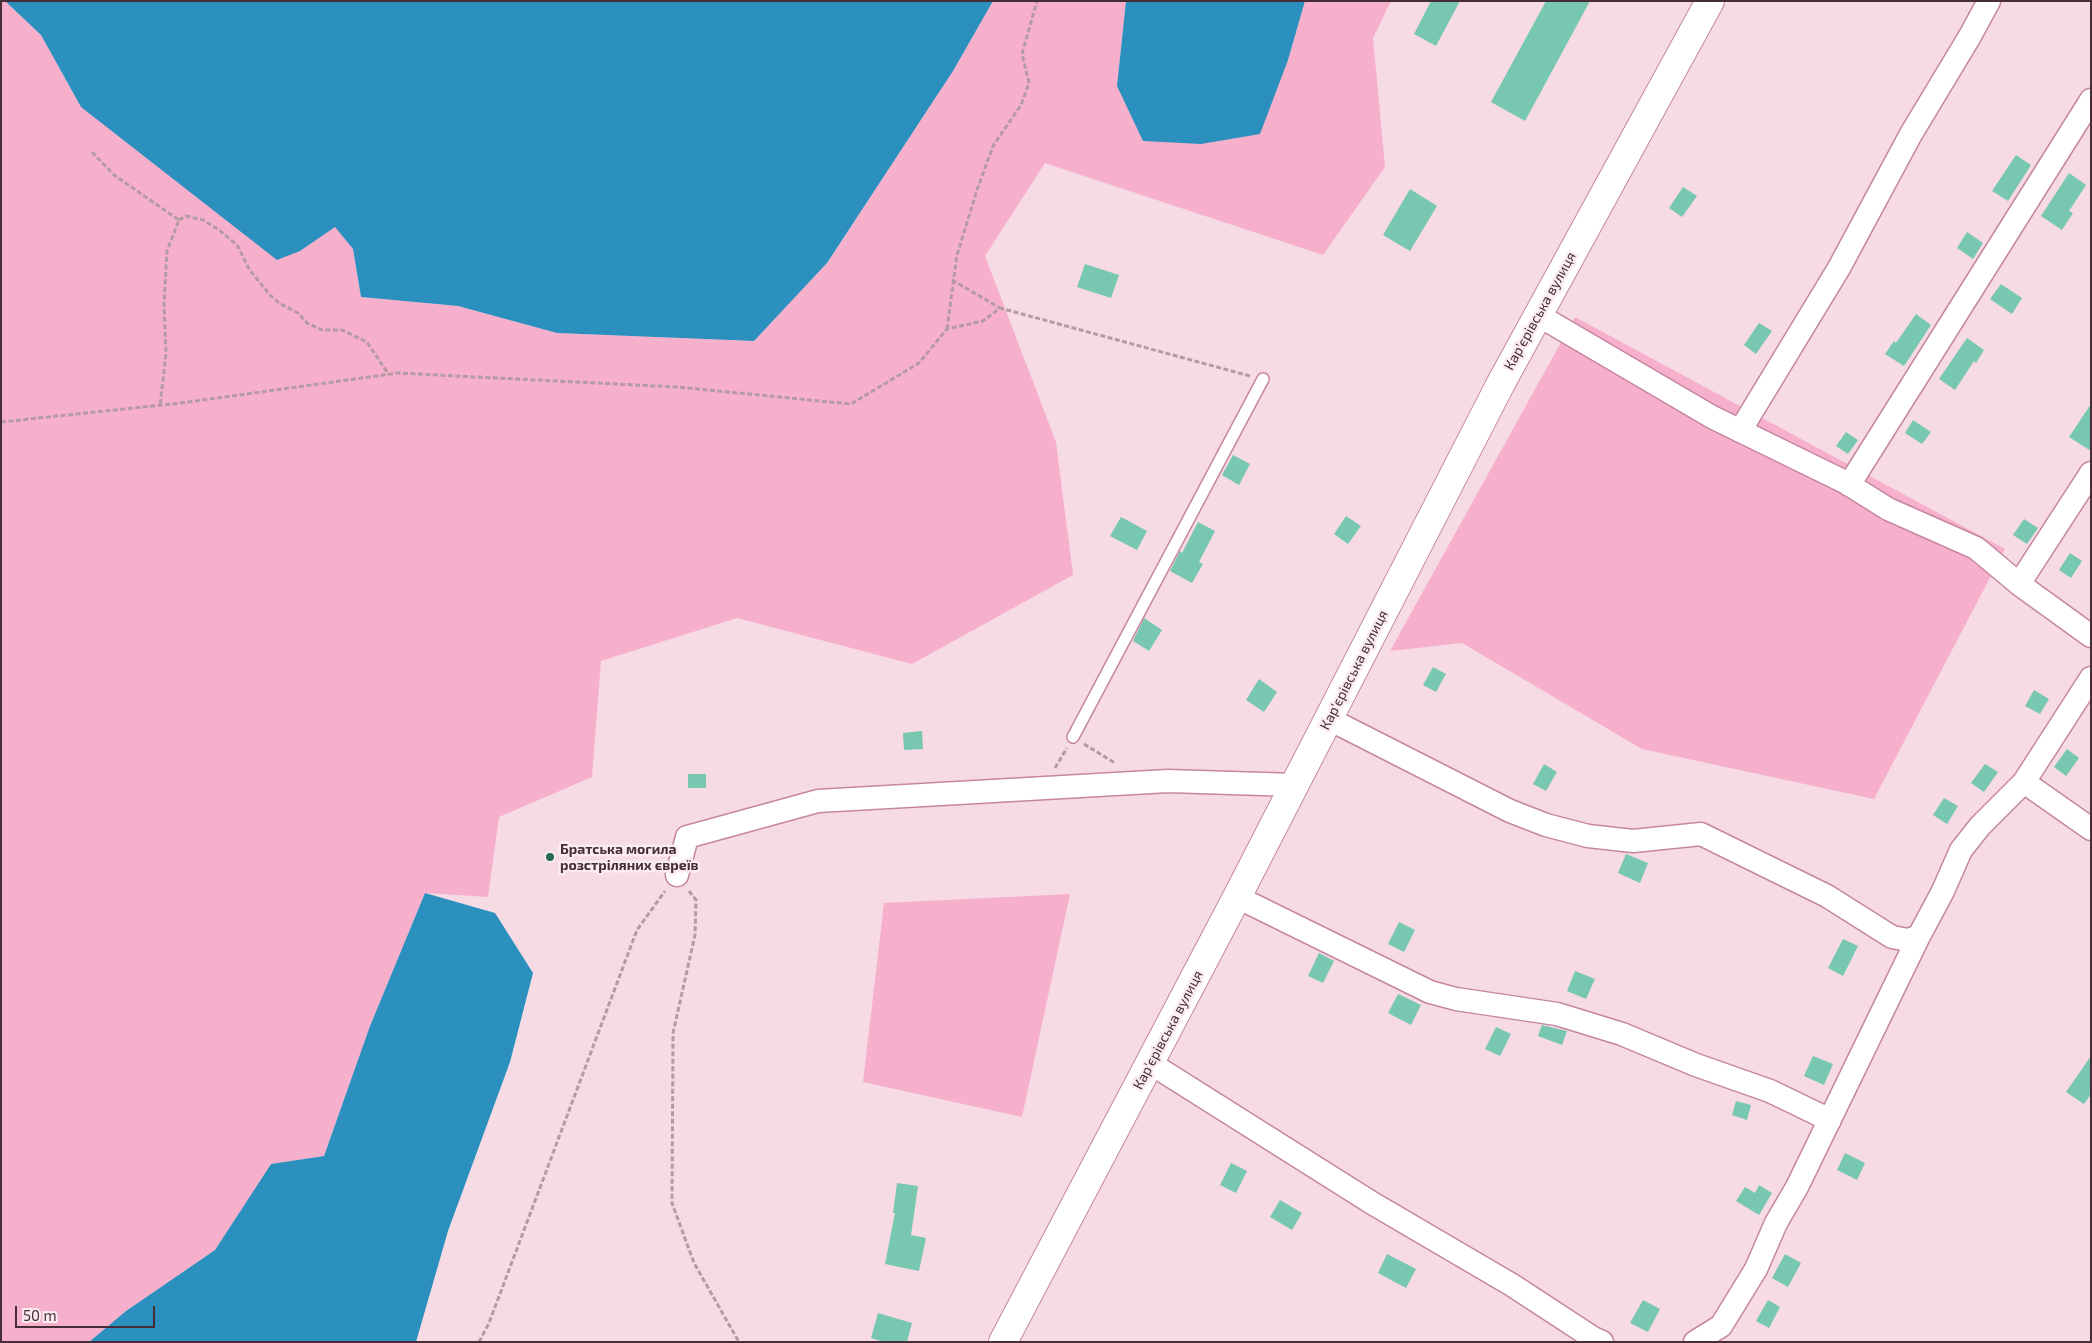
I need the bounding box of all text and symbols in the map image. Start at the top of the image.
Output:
street label: Кар'єрівська вулиця [1501,249,1579,373]
street label: Кар'єрівська вулиця [1316,607,1392,733]
place label: Братська могила розстріляних євреїв [560,841,699,874]
marker: Братська могила розстріляних євреїв [544,851,556,863]
street label: Кар'єрівська вулиця [1130,968,1206,1092]
scale bar [18,1296,158,1328]
text: 50 m [23,1306,57,1324]

